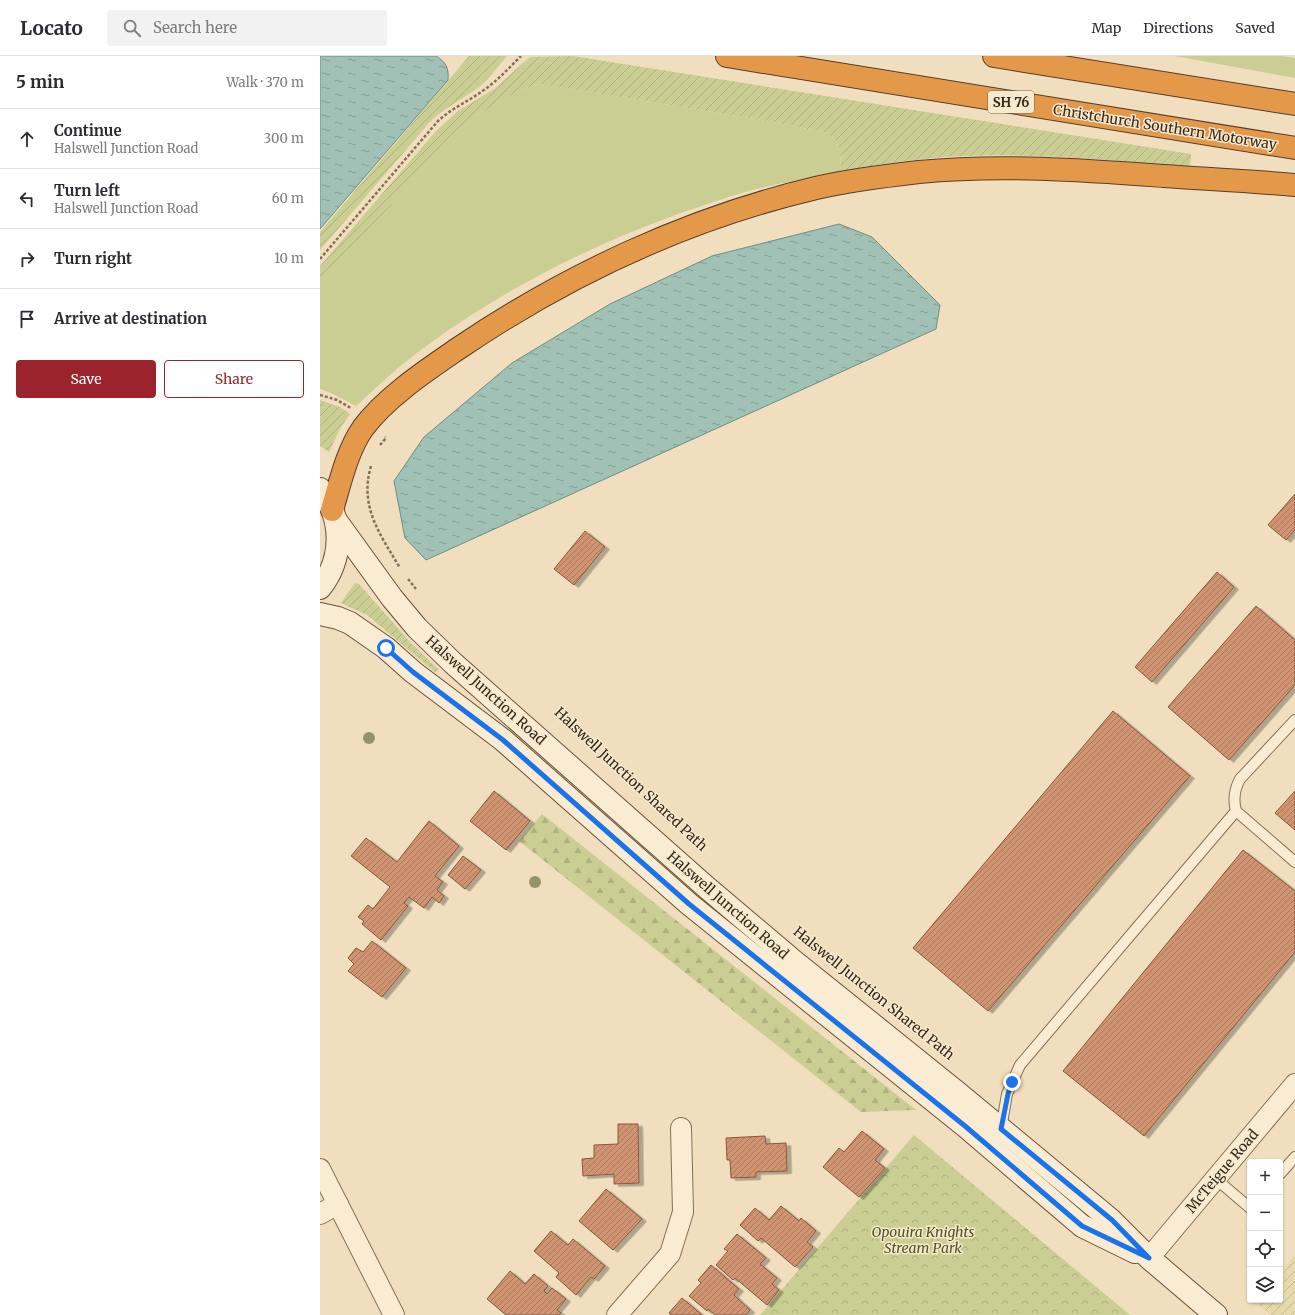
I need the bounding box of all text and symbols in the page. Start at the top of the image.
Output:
search box [107,10,387,46]
text: Locato [20,16,83,40]
icon: search [121,17,143,39]
text: Search here [153,18,237,37]
text: Map [1091,19,1121,37]
text: Directions [1143,19,1213,37]
text: Saved [1235,19,1275,37]
text: 5 min [16,71,64,93]
text: Walk · 370 m [226,74,304,91]
road number: SH 76 [988,91,1034,113]
street label: Christchurch Southern Motorway [1052,100,1279,154]
text: Continue [54,121,122,140]
icon: ahead [16,128,38,150]
text: 300 m [264,130,304,147]
text: Halswell Junction Road [54,140,198,157]
text: Turn left [54,181,120,200]
icon: left [16,188,38,210]
text: 60 m [272,190,304,207]
text: Halswell Junction Road [54,200,198,217]
icon: right [16,248,38,270]
text: Turn right [54,249,132,268]
text: 10 m [274,250,304,267]
icon: arrive [16,308,38,330]
text: Arrive at destination [54,309,207,328]
button: Save [16,360,156,398]
button: Share [164,360,304,398]
street label: Halswell Junction Road [422,631,550,749]
route start [377,639,395,657]
street label: Halswell Junction Shared Path [551,703,711,855]
street label: Halswell Junction Road [663,847,793,963]
street label: Halswell Junction Shared Path [790,922,958,1064]
route end [1003,1073,1021,1091]
street label: McTeigue Road [1182,1125,1263,1216]
map controls [1247,1159,1283,1303]
button: + [1247,1159,1283,1195]
button: − [1247,1195,1283,1231]
park label: Opouira Knights Stream Park [872,1223,975,1257]
button: locate [1247,1231,1283,1267]
button: layers [1247,1267,1283,1303]

